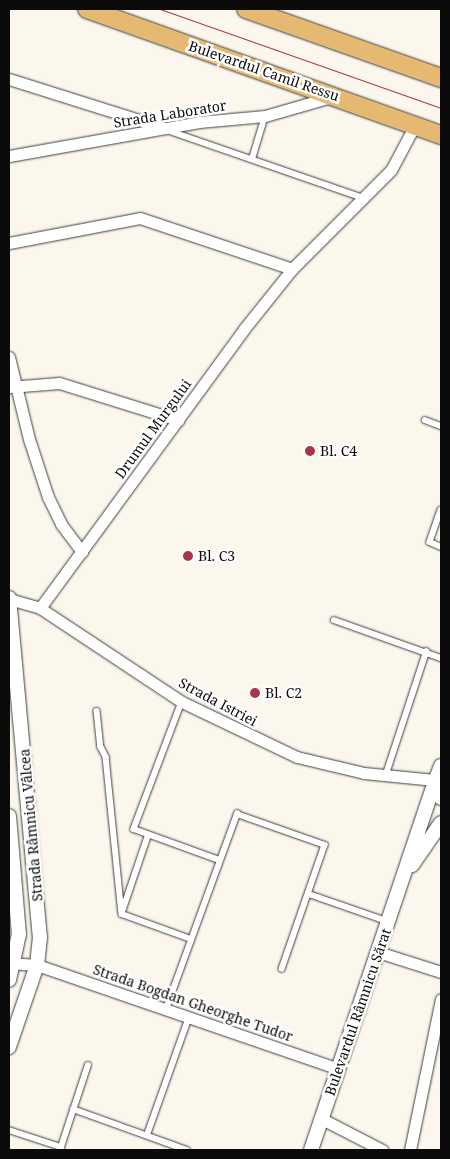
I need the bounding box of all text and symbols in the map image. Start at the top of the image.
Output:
street label: Bulevardul Camil Ressu [186,37,342,105]
street label: Strada Laborator [112,97,228,131]
street label: Drumul Murgului [111,376,195,482]
place label: Bl. C4 [320,443,357,459]
marker: Bl. C4 [304,445,316,457]
place label: Bl. C3 [198,548,235,564]
marker: Bl. C3 [182,550,194,562]
street label: Strada Istriei [176,674,260,730]
place label: Bl. C2 [265,685,302,701]
marker: Bl. C2 [249,687,261,699]
street label: Strada Râmnicu Vâlcea [16,748,46,902]
street label: Bulevardul Râmnicu Sărat [321,926,395,1098]
street label: Strada Bogdan Gheorghe Tudor [91,961,295,1045]

